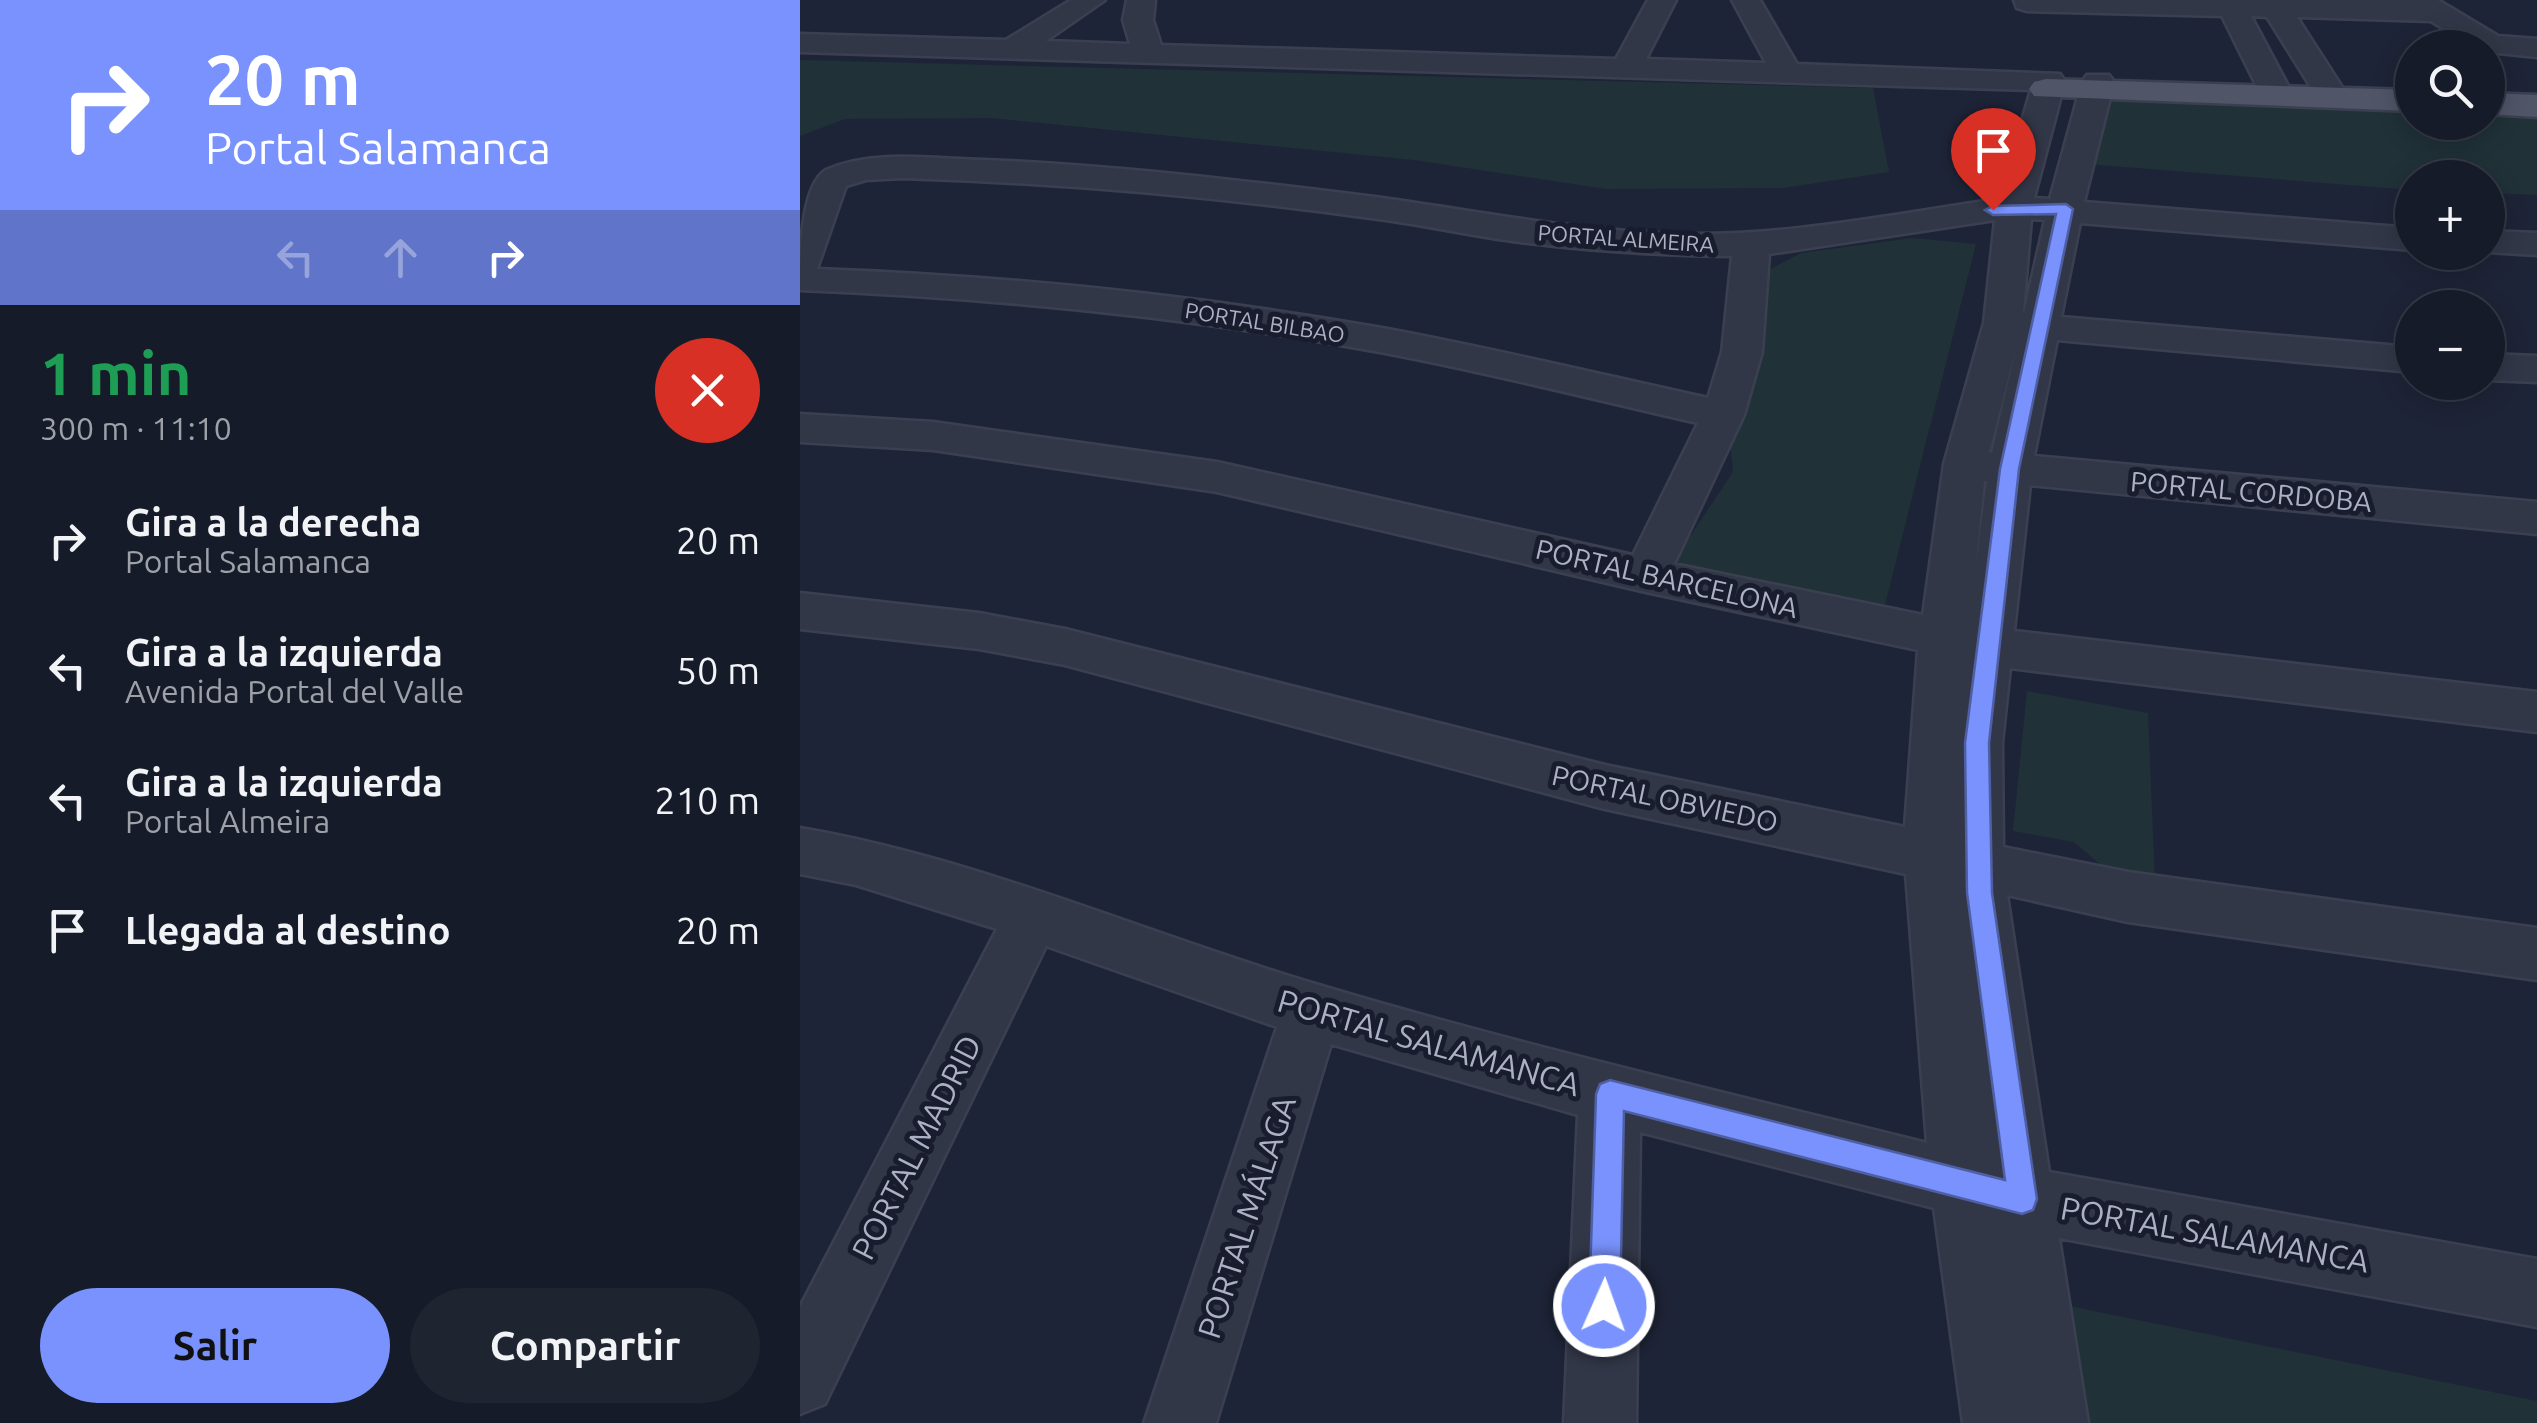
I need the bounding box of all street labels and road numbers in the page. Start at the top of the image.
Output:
street label: PORTAL ALMEIRA [1537,219,1716,257]
street label: PORTAL BILBAO [1183,297,1347,347]
street label: PORTAL CORDOBA [2129,465,2373,517]
street label: PORTAL BARCELONA [1533,533,1801,623]
street label: PORTAL OBVIEDO [1549,759,1781,837]
street label: PORTAL SALAMANCA [1274,982,1584,1102]
street label: PORTAL MADRID [844,1029,988,1265]
street label: PORTAL MÁLAGA [1190,1091,1302,1343]
street label: PORTAL SALAMANCA [2058,1189,2372,1279]

